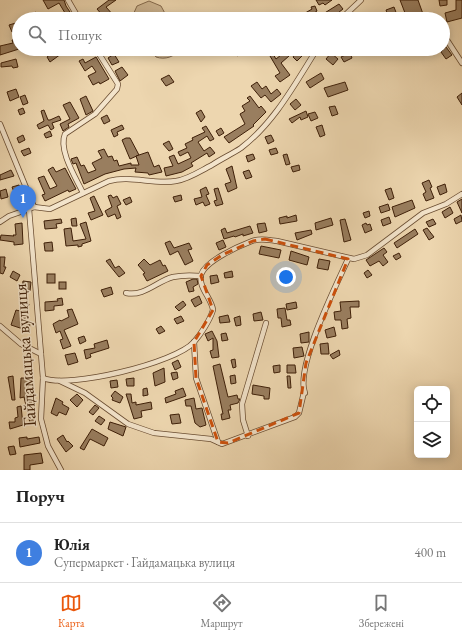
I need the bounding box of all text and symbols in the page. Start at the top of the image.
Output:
search box [12,12,450,56]
icon: search [26,23,48,45]
text: Пошук [58,25,102,44]
pin: 1 [10,185,36,218]
your location [276,267,296,287]
street label: Гайдамацька вулиця [8,283,41,427]
map controls [414,386,450,458]
button: locate [414,386,450,422]
button: layers [414,422,450,458]
text: Поруч [16,485,65,507]
text: Юлія [54,535,90,554]
text: 1 [26,544,32,561]
text: 400 m [415,544,446,561]
text: Супермаркет · Гайдамацька вулиця [54,554,235,571]
tab: Карта [58,592,84,630]
tab: Маршрут [200,592,243,630]
tab: Збережені [359,592,404,630]

